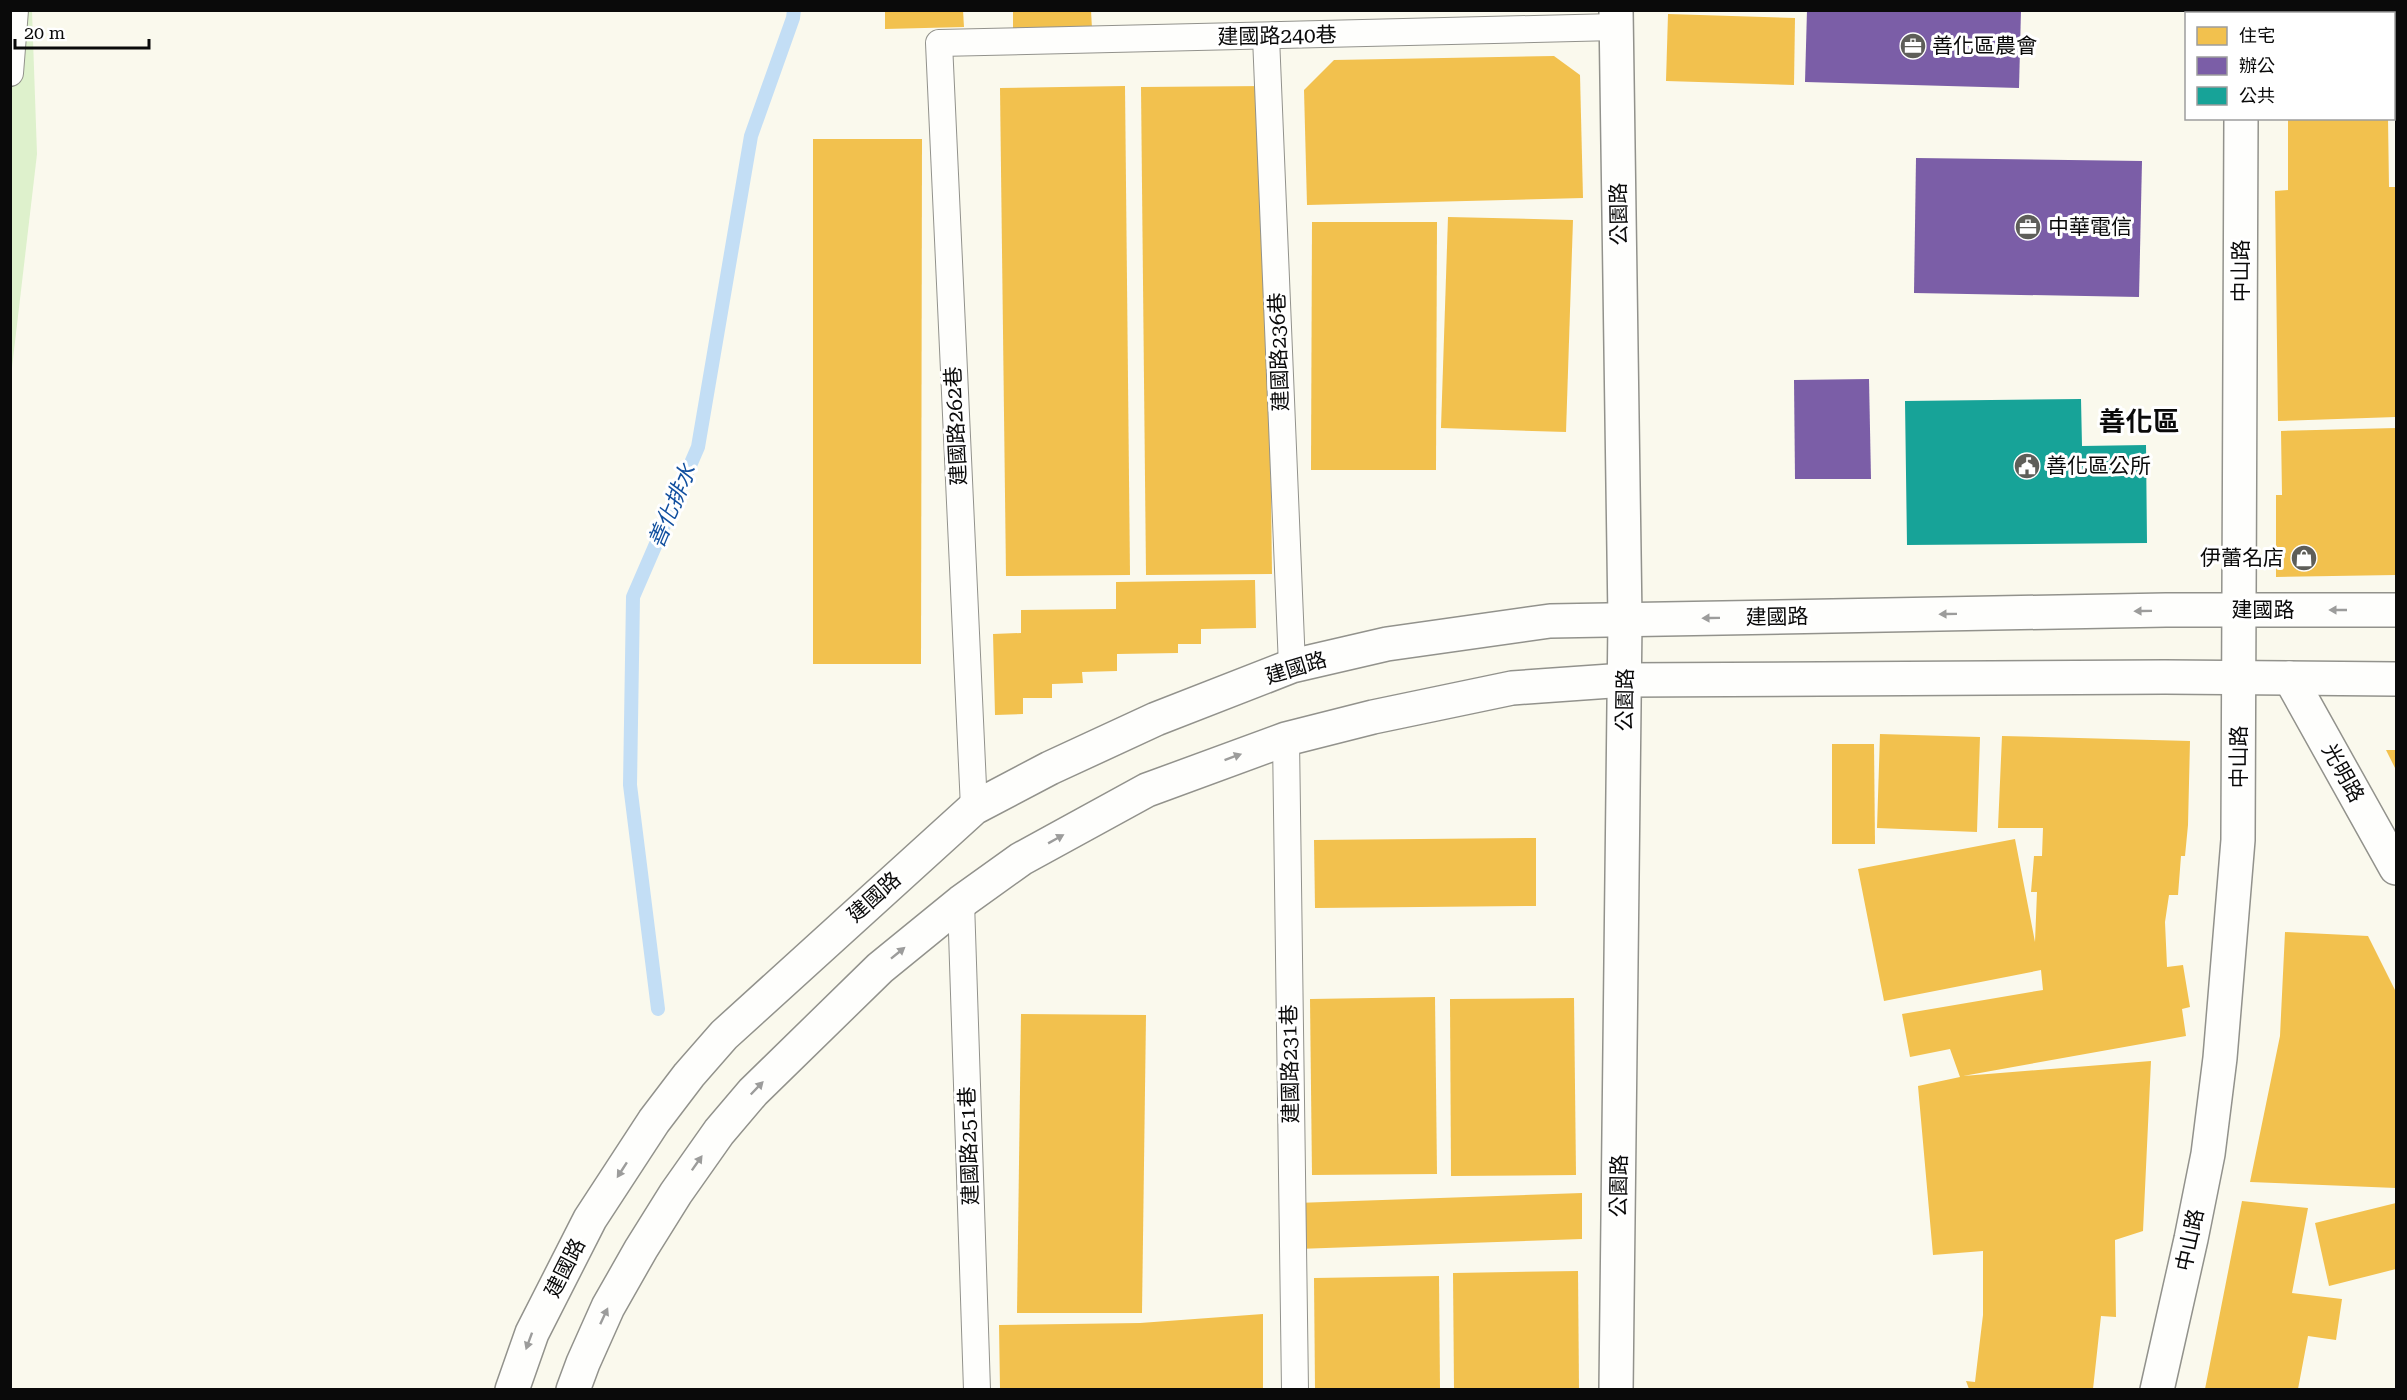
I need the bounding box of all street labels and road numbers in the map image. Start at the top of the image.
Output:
street label: 建國路240巷 [1217,23,1337,49]
street label: 公園路 [1606,182,1632,246]
street label: 中山路 [2229,240,2253,303]
street label: 建國路236巷 [1265,292,1293,412]
street label: 建國路262巷 [941,366,971,486]
street label: 建國路 [2232,598,2295,622]
street label: 建國路 [1745,604,1809,630]
street label: 建國路 [1262,647,1330,689]
street label: 公園路 [1612,668,1638,732]
street label: 中山路 [2227,726,2251,789]
street label: 光明路 [2317,740,2369,806]
street label: 建國路 [843,867,905,927]
street label: 建國路231巷 [1277,1004,1303,1124]
street label: 建國路251巷 [955,1086,983,1206]
street label: 公園路 [1606,1154,1632,1218]
street label: 中山路 [2172,1207,2208,1273]
street label: 建國路 [540,1234,590,1302]

